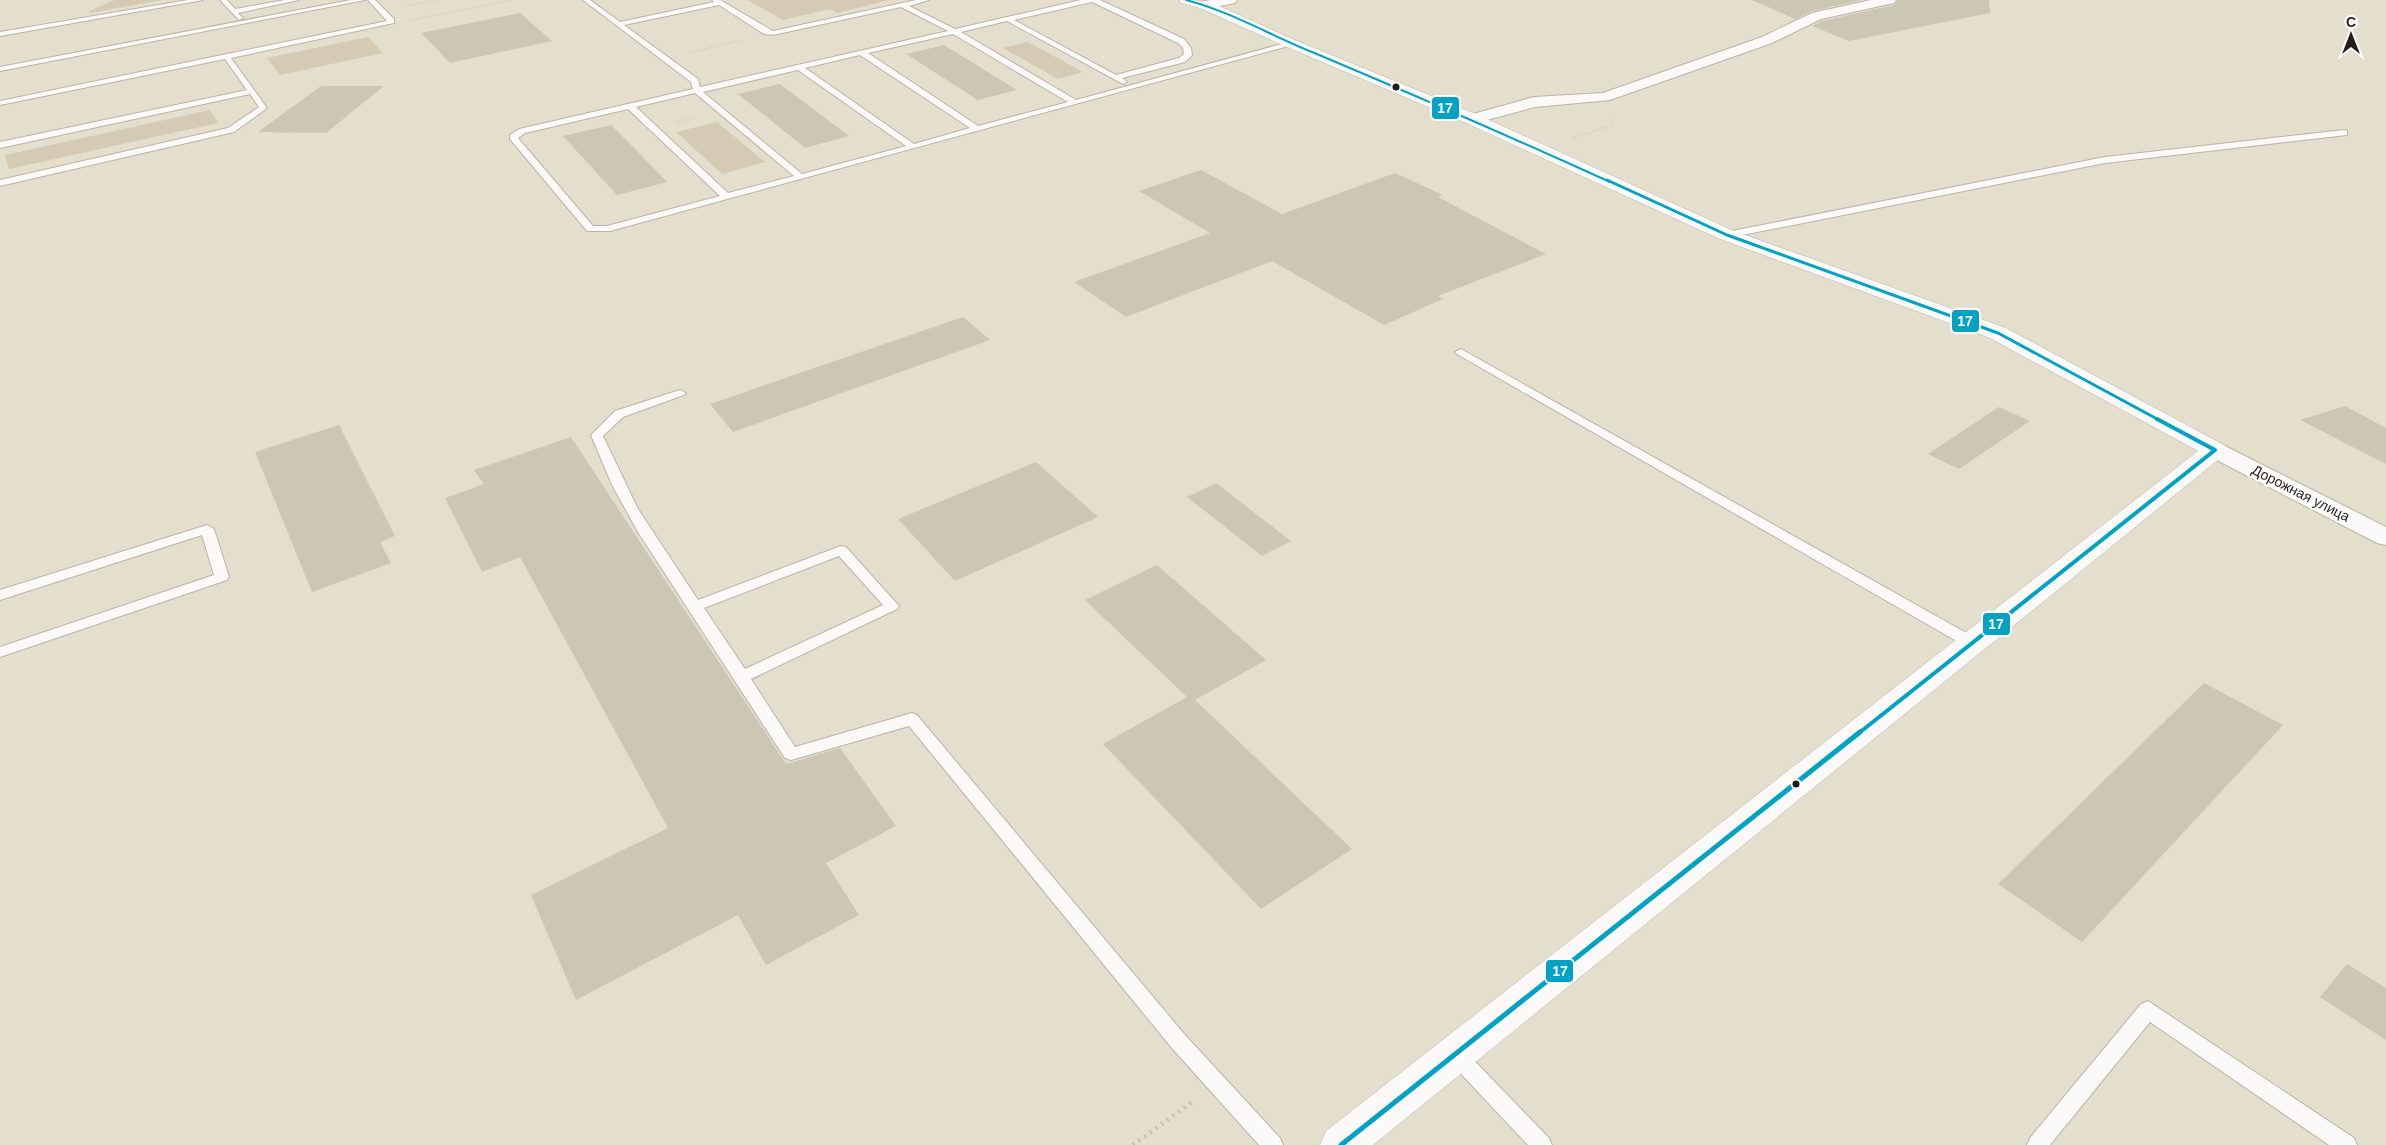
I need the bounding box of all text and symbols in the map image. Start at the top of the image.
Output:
north arrow [2326,10,2376,60]
text: С [2346,14,2356,30]
unlabelled marker [1391,82,1401,92]
line badge: 17 [1431,96,1460,120]
text: 17 [1437,100,1453,116]
line badge: 17 [1951,309,1980,333]
text: 17 [1957,313,1973,329]
street label: Дорожная улица [2249,461,2353,525]
line badge: 17 [1982,612,2011,636]
text: 17 [1988,616,2004,632]
unlabelled marker [1791,779,1801,789]
line badge: 17 [1545,959,1574,983]
text: 17 [1552,963,1568,979]

